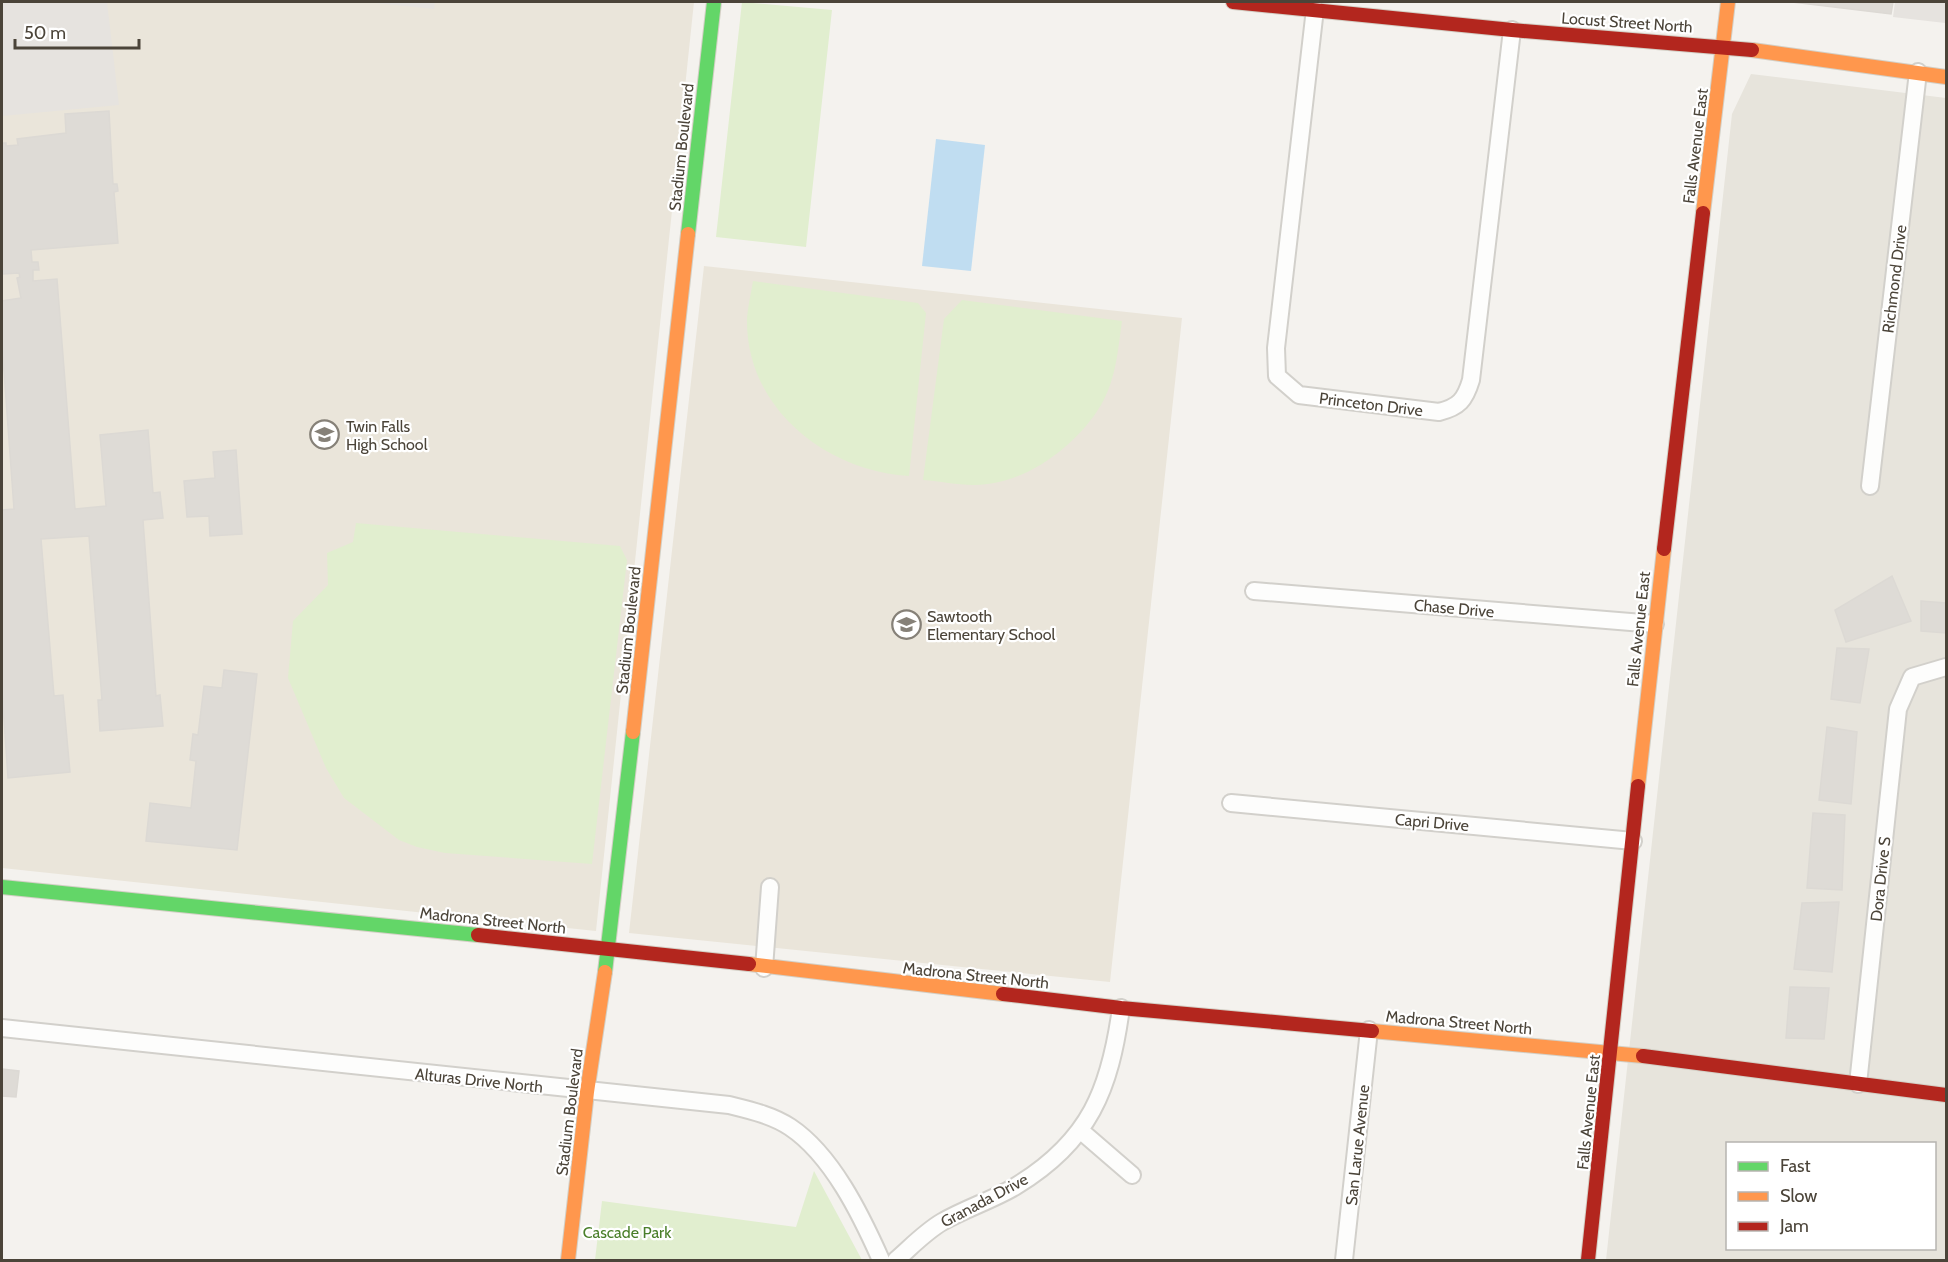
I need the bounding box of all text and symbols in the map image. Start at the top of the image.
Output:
street label: Locust Street North [1561,8,1693,37]
scale bar [15,12,140,50]
text: 50 m [24,22,66,44]
street label: Stadium Boulevard [665,82,698,212]
street label: Falls Avenue East [1679,87,1712,205]
street label: Richmond Drive [1878,224,1911,334]
street label: Princeton Drive [1318,389,1424,420]
place label: Twin Falls High School [346,417,428,454]
school or university icon: Twin Falls High School [309,419,341,451]
street label: Stadium Boulevard [612,565,645,695]
street label: Falls Avenue East [1623,570,1654,688]
street label: Chase Drive [1413,596,1495,621]
place label: Sawtooth Elementary School [927,607,1055,644]
school or university icon: Sawtooth Elementary School [890,609,922,641]
street label: Capri Drive [1394,810,1470,835]
street label: Dora Drive S [1867,836,1894,923]
street label: Madrona Street North [419,903,567,938]
street label: Madrona Street North [902,958,1050,993]
street label: Madrona Street North [1385,1007,1533,1038]
street label: Stadium Boulevard [552,1047,587,1177]
street label: Falls Avenue East [1573,1053,1604,1171]
street label: Alturas Drive North [414,1064,544,1097]
street label: San Larue Avenue [1342,1084,1373,1206]
legend [1726,1142,1936,1250]
text: Fast [1780,1155,1811,1177]
street label: Granada Drive [937,1170,1031,1231]
text: Slow [1780,1185,1817,1207]
text: Jam [1779,1215,1809,1237]
park label: Cascade Park [583,1223,672,1242]

